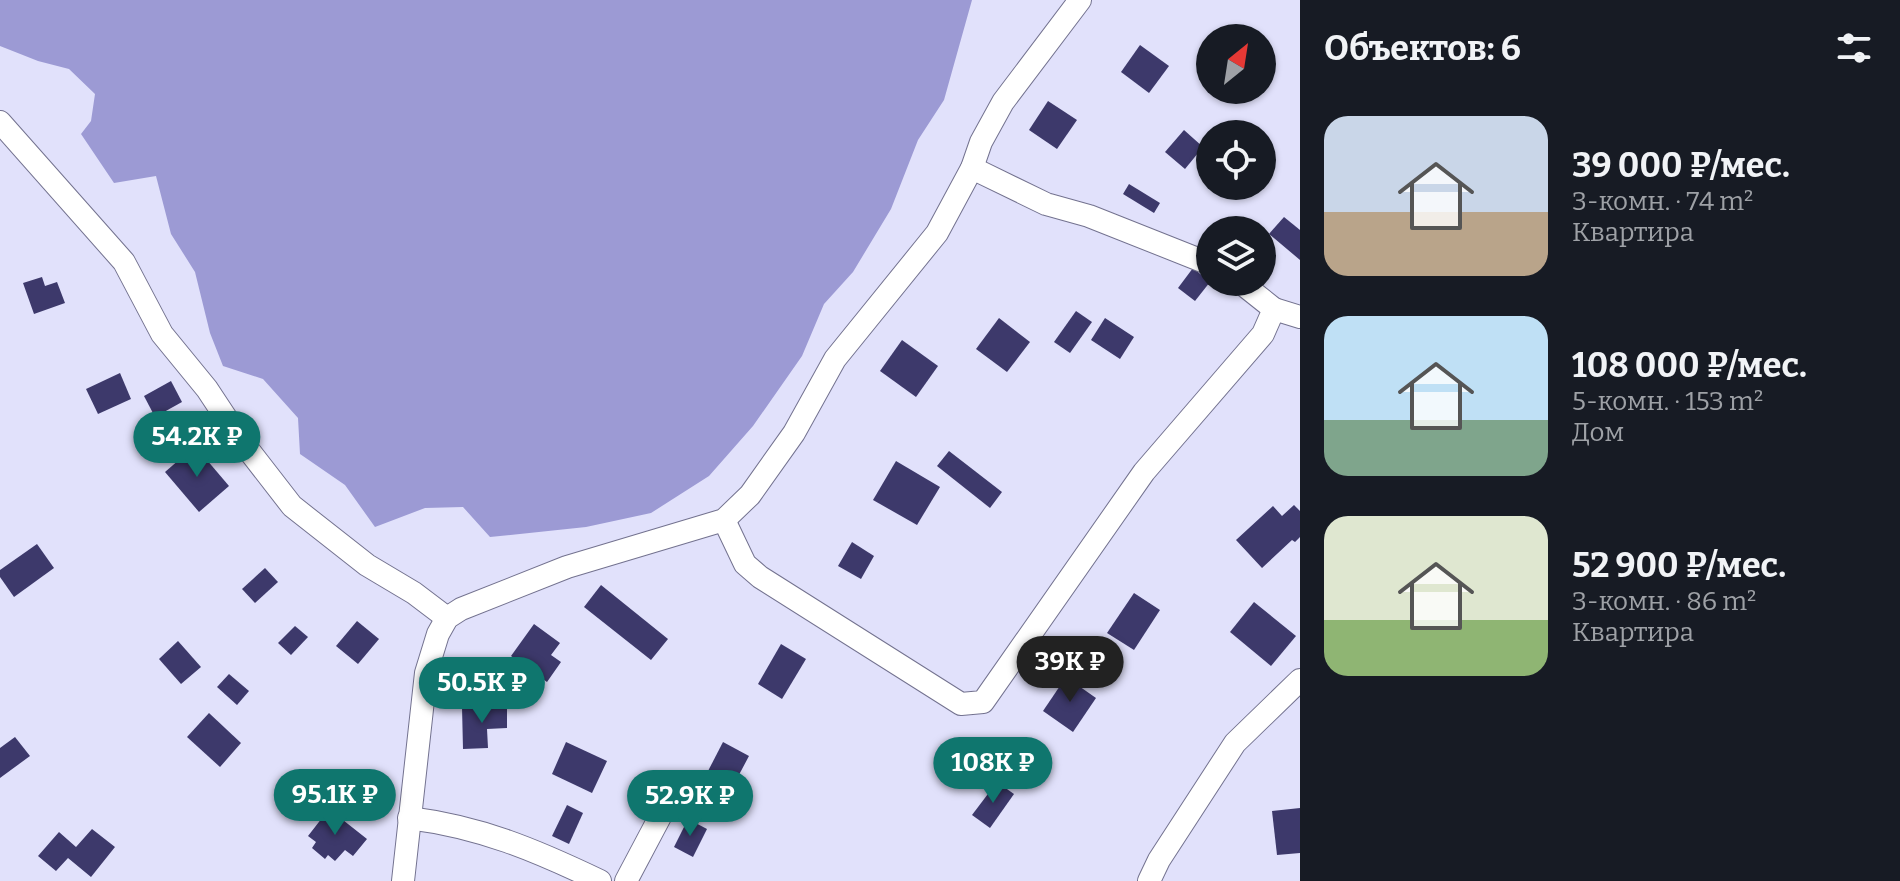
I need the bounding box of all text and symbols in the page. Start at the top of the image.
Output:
north arrow [1196,24,1276,104]
map controls [1196,24,1276,296]
icon: filters [1832,26,1876,70]
text: Объектов: 6 [1324,28,1521,69]
button: locate [1196,120,1276,200]
text: 39 000 ₽/мес. [1572,145,1790,186]
icon: home [1388,148,1484,244]
text: 3-комн. · 74 m² [1572,186,1753,217]
button: layers [1196,216,1276,296]
text: Квартира [1572,217,1694,248]
text: 108 000 ₽/мес. [1572,345,1807,386]
icon: home [1388,348,1484,444]
text: 5-комн. · 153 m² [1572,386,1763,417]
pin: 54.2K ₽ [123,411,271,479]
text: Дом [1572,417,1624,448]
text: 54.2K ₽ [151,421,243,452]
text: 52 900 ₽/мес. [1572,545,1786,586]
icon: home [1388,548,1484,644]
text: 3-комн. · 86 m² [1572,586,1756,617]
text: Квартира [1572,617,1694,648]
pin: 39K ₽ [1014,636,1126,704]
text: 39K ₽ [1035,646,1105,677]
pin: 50.5K ₽ [408,657,556,725]
text: 50.5K ₽ [437,667,527,698]
pin: 108K ₽ [928,737,1058,805]
text: 108K ₽ [951,747,1035,778]
pin: 95.1K ₽ [261,769,409,837]
pin: 52.9K ₽ [616,770,764,838]
text: 95.1K ₽ [292,779,378,810]
text: 52.9K ₽ [645,780,735,811]

